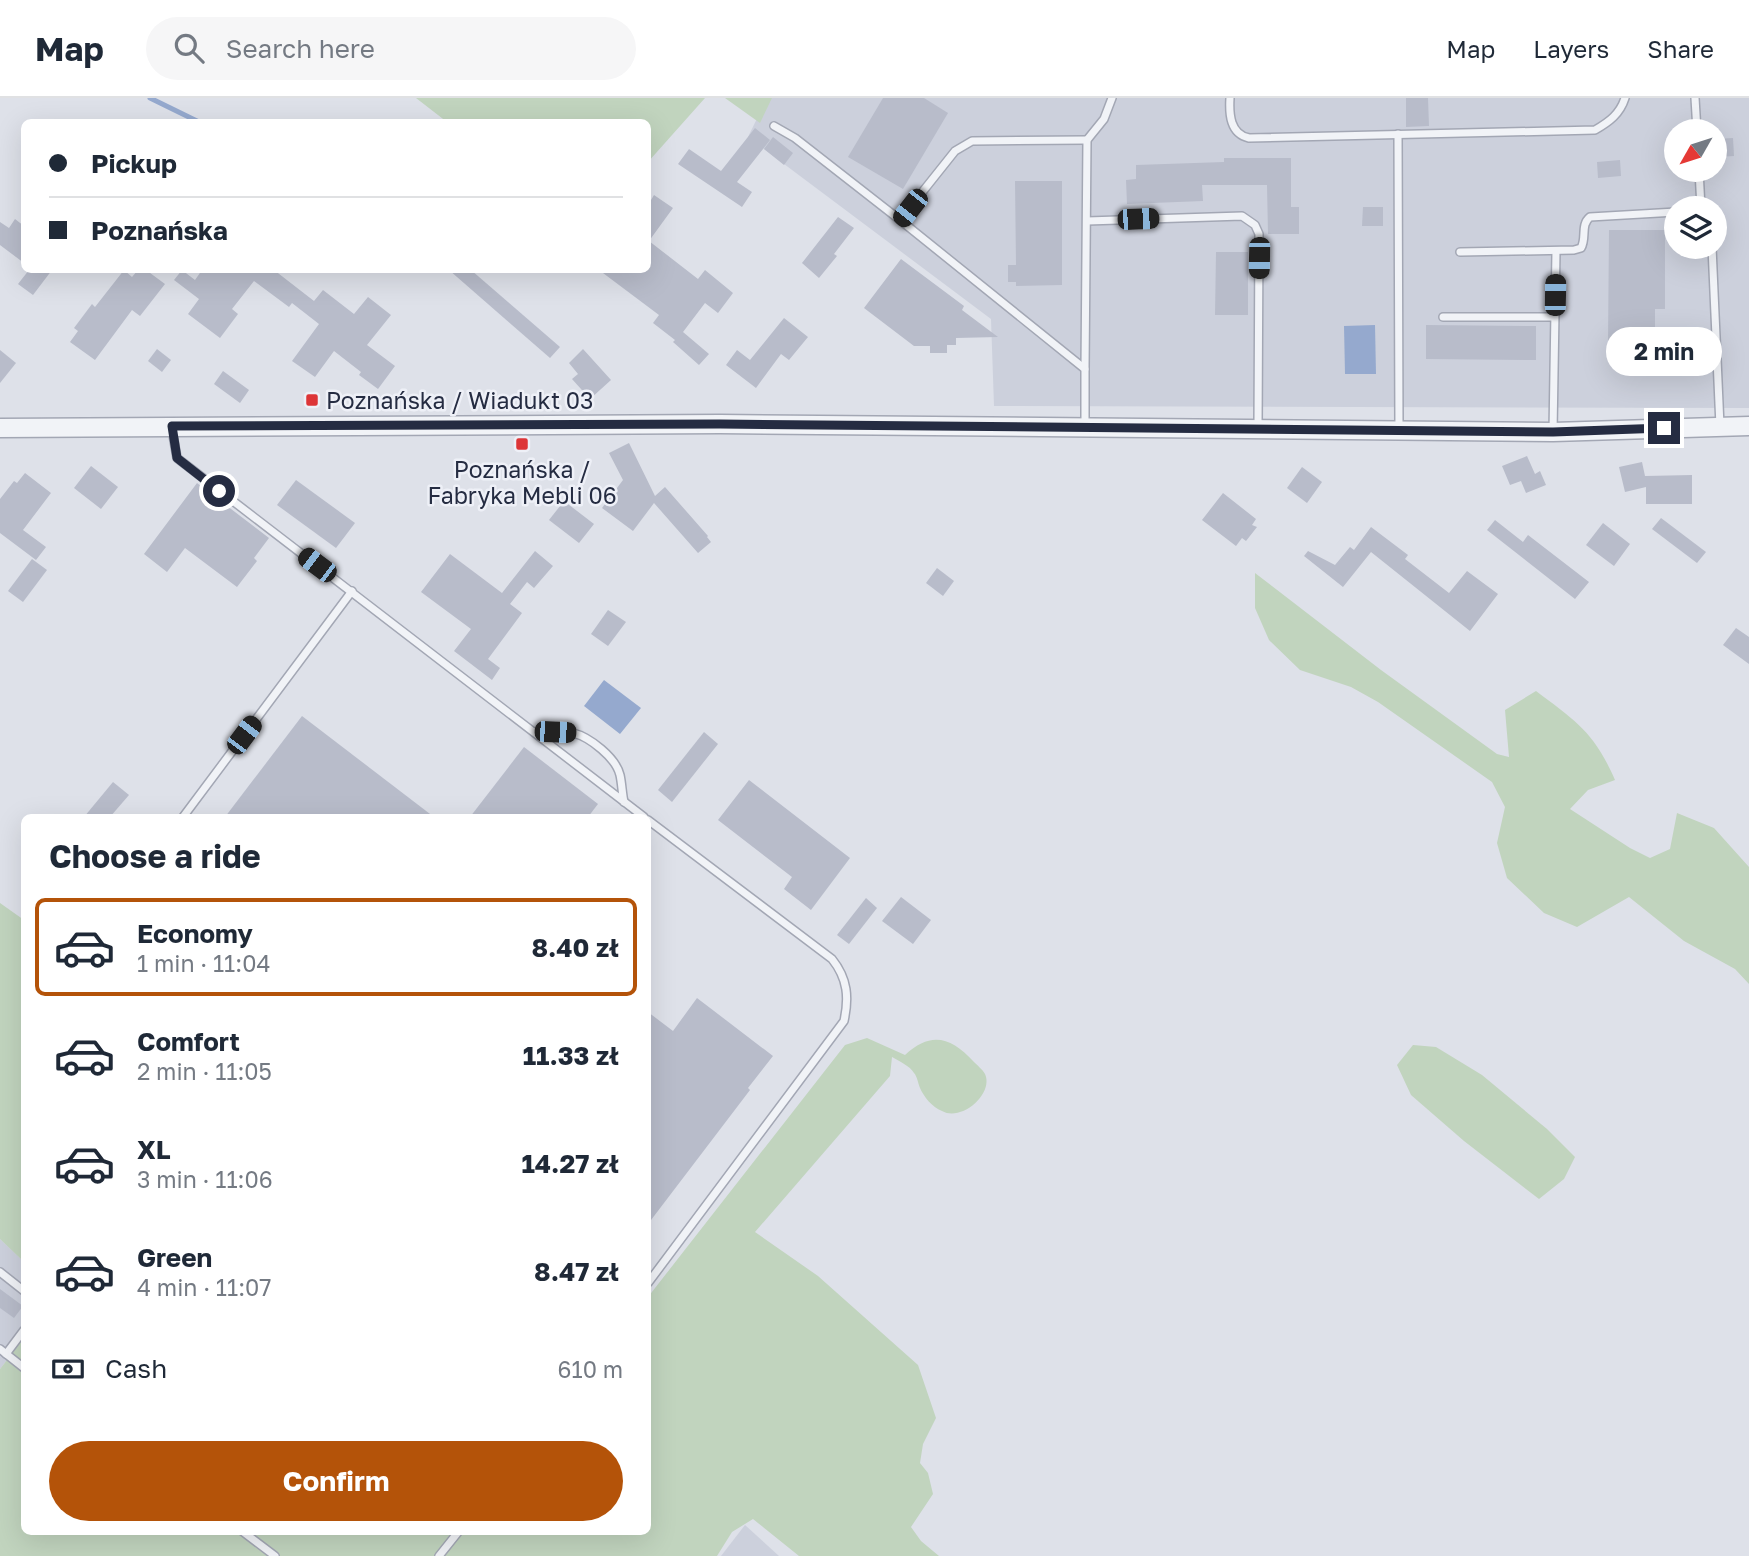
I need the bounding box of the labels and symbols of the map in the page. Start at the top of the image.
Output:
north arrow [1664,119,1727,182]
car [889,185,932,231]
car [1117,208,1160,230]
car [1249,237,1270,279]
car [1545,274,1566,316]
callout: 2 min [1606,327,1722,376]
place label: Poznańska / Wiadukt 03 [326,386,594,414]
marker: Poznańska / Wiadukt 03 [304,392,320,408]
route end [1648,412,1680,444]
marker: Poznańska / Fabryka Mebli 06 [514,436,530,452]
place label: Poznańska / Fabryka Mebli 06 [427,455,617,509]
route start [203,475,235,507]
car [294,544,341,586]
car [223,712,266,758]
car [534,721,577,743]

